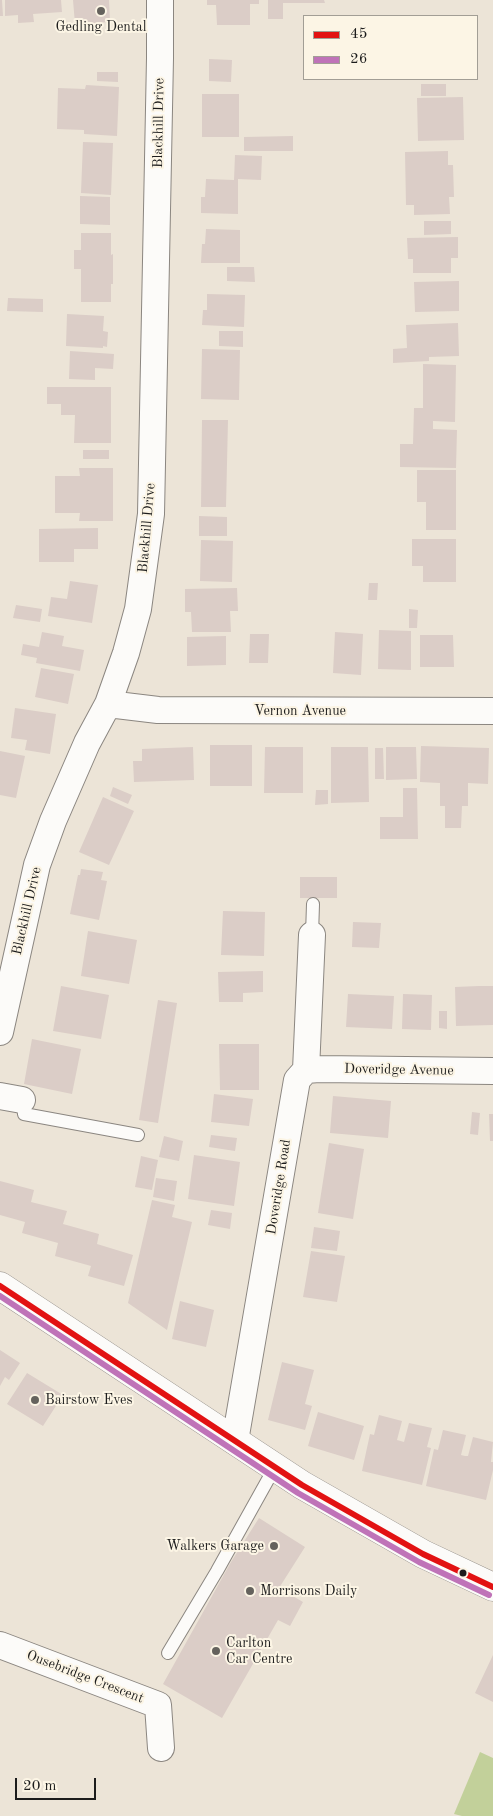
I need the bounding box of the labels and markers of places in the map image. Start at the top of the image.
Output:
marker: Gedling Dental [95,5,107,17]
place label: Gedling Dental [56,19,146,35]
place label: Bairstow Eves [45,1392,132,1408]
marker: Bairstow Eves [29,1394,41,1406]
place label: Walkers Garage [166,1538,264,1554]
marker: Walkers Garage [268,1540,280,1552]
unlabelled marker [458,1568,468,1578]
place label: Morrisons Daily [260,1583,357,1599]
marker: Morrisons Daily [244,1585,256,1597]
place label: Carlton Car Centre [226,1635,292,1668]
marker: Carlton Car Centre [210,1645,222,1657]

